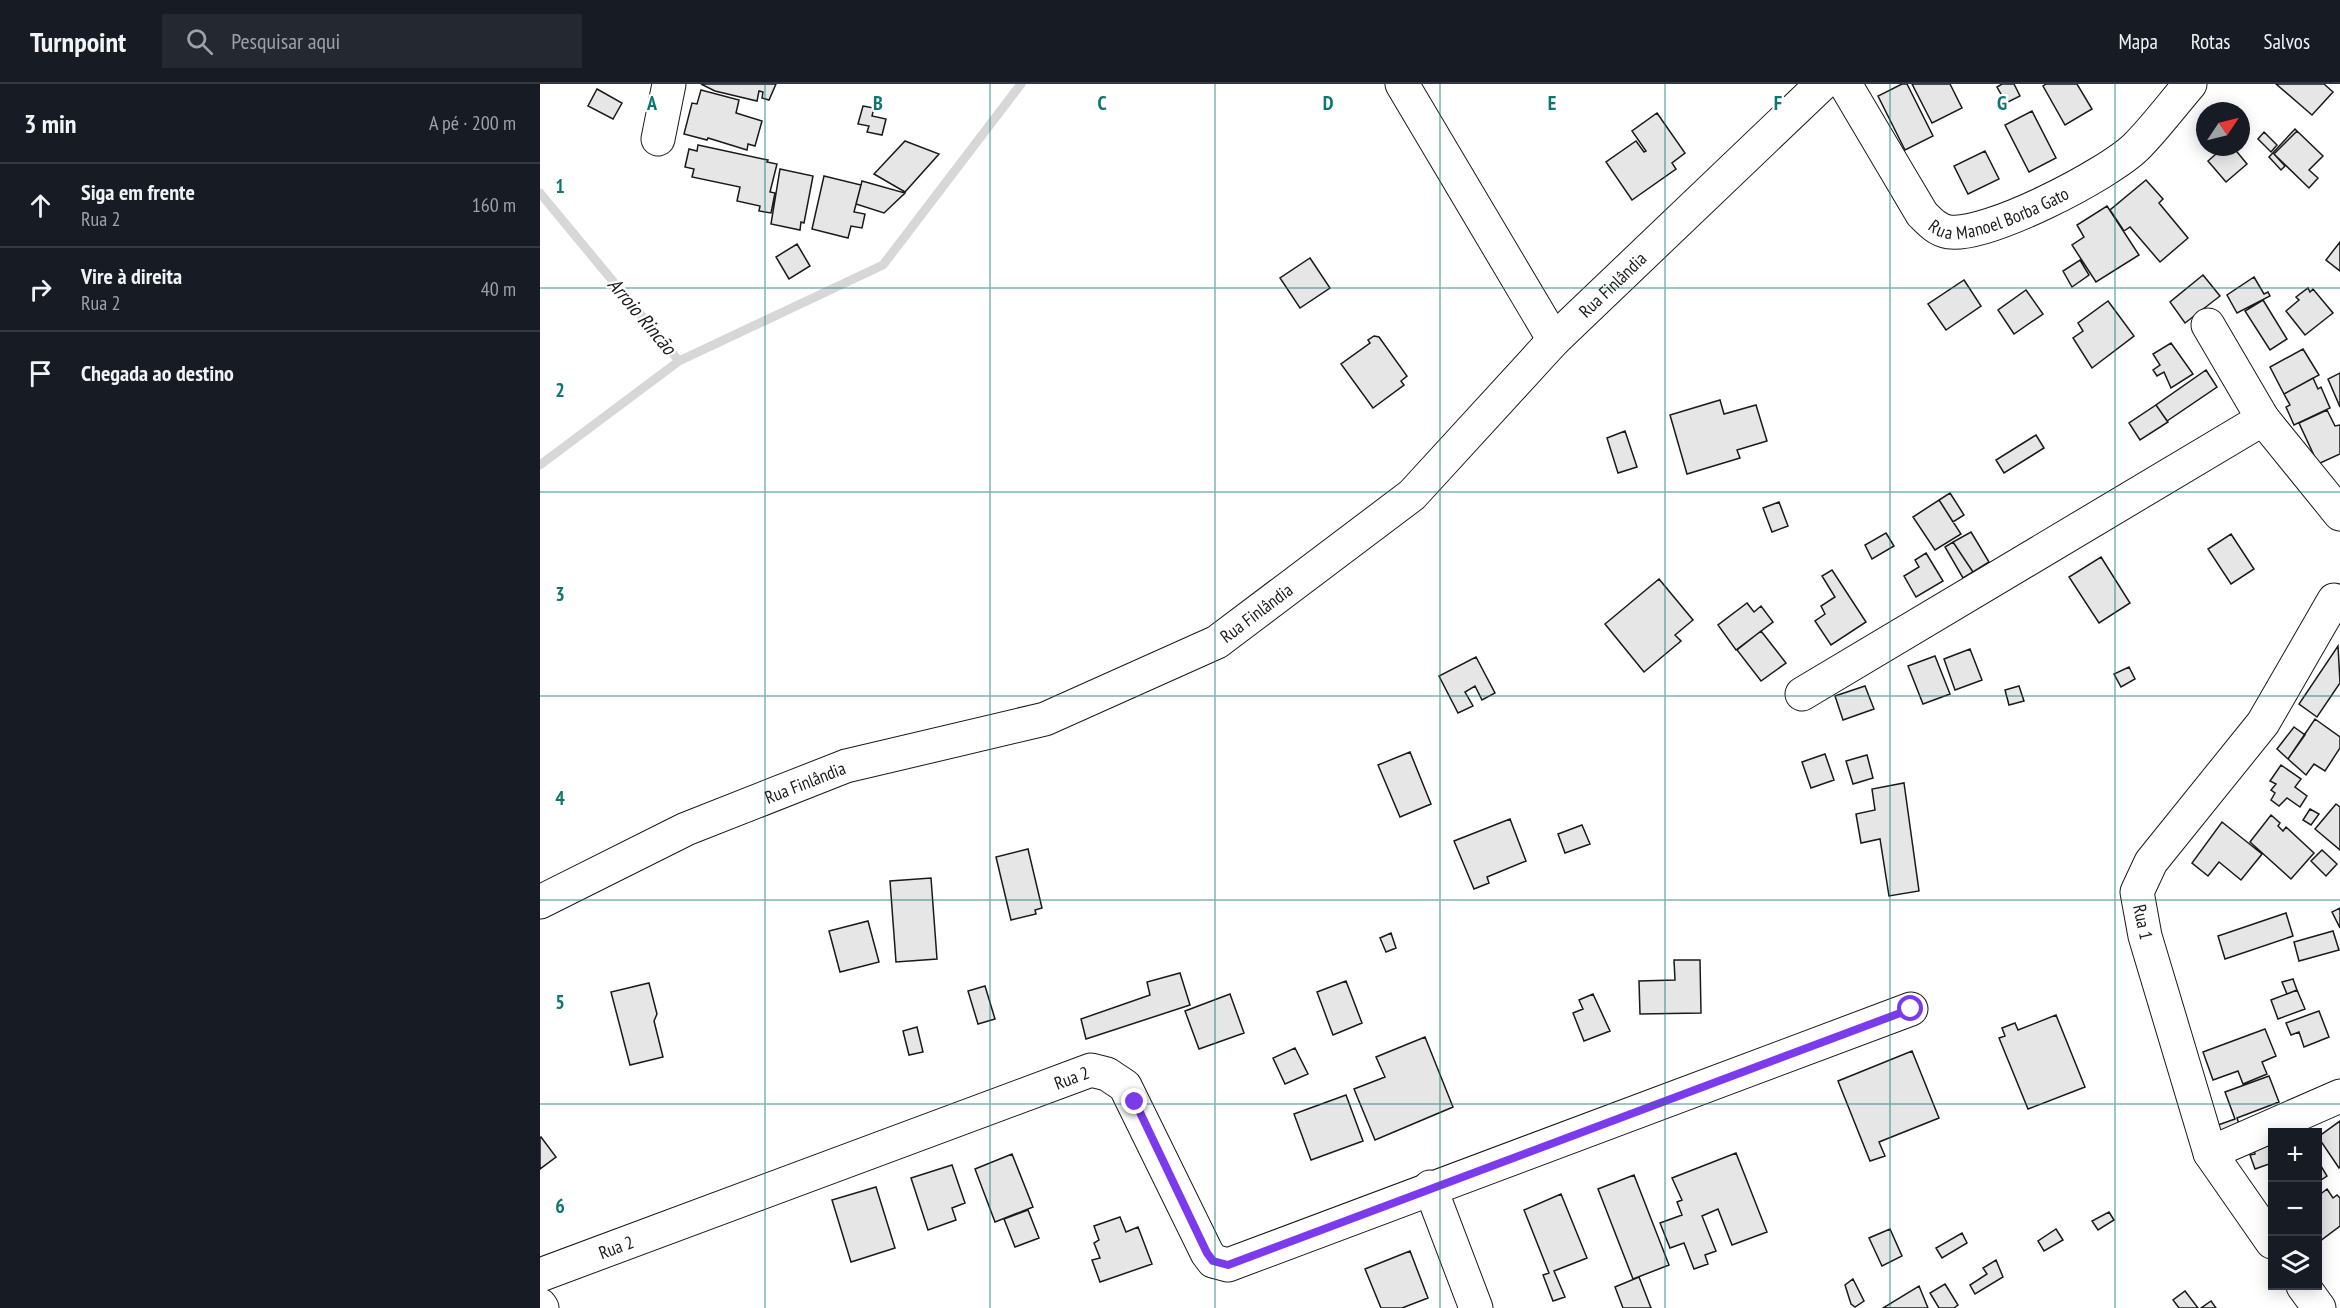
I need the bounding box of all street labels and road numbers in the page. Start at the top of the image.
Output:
street label: Rua Manoel Borba Gato [1924,181,2073,244]
street label: Rua Finlândia [1574,247,1651,322]
street label: Rua Finlândia [1215,578,1297,647]
street label: Rua Finlândia [761,756,849,808]
street label: Rua 1 [2128,902,2158,942]
street label: Rua 2 [1051,1060,1092,1094]
street label: Rua 2 [595,1230,637,1264]

